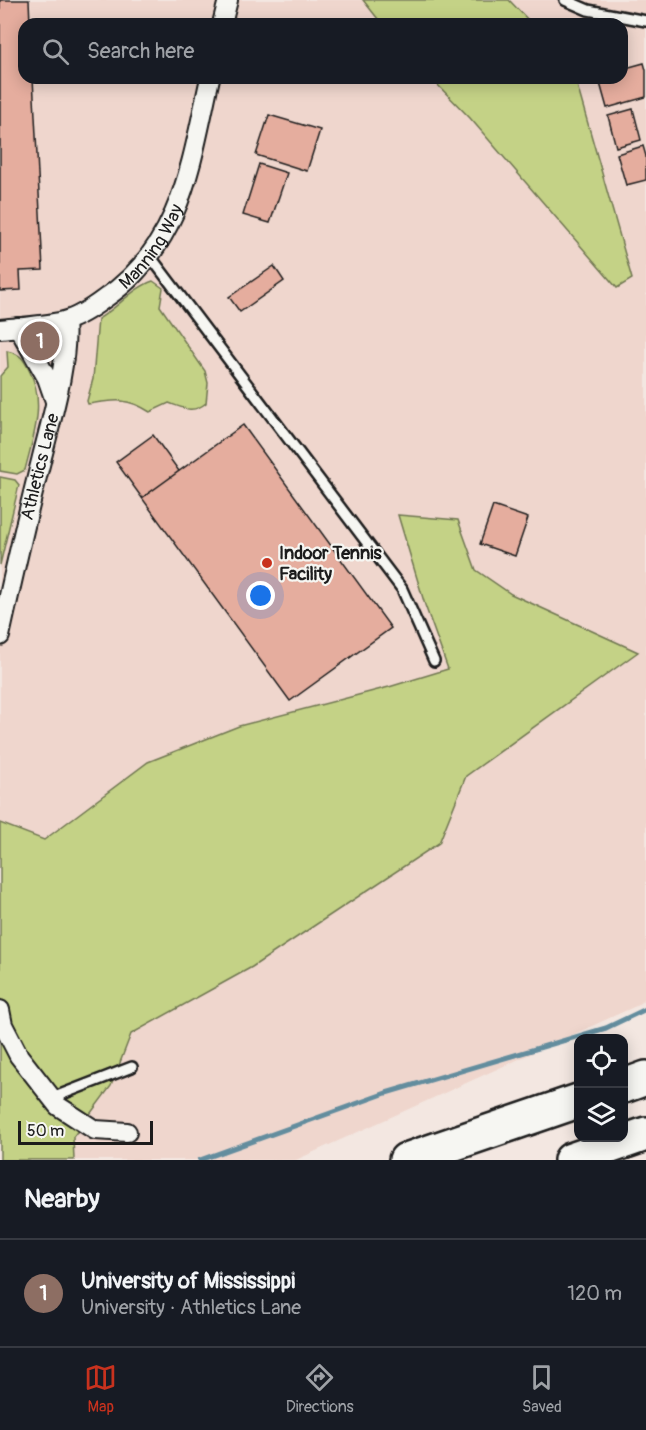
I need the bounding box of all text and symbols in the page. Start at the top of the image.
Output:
search box [18,18,628,84]
icon: search [39,35,72,68]
text: Search here [87,37,194,65]
street label: Manning Way [114,201,189,294]
pin: 1 [20,318,60,364]
street label: Athletics Lane [16,411,65,522]
place label: Indoor Tennis Facility [279,542,382,586]
marker: Indoor Tennis Facility [260,556,274,570]
your location [246,581,275,610]
map controls [574,1034,628,1142]
button: locate [574,1034,628,1088]
button: layers [574,1088,628,1142]
scale bar [18,1118,153,1146]
text: 50 m [27,1121,64,1141]
text: Nearby [24,1183,100,1215]
text: University of Mississippi [81,1267,295,1295]
text: 1 [40,1281,47,1306]
text: 120 m [567,1281,622,1306]
text: University · Athletics Lane [81,1295,301,1320]
tab: Map [84,1361,117,1417]
tab: Directions [286,1361,354,1417]
tab: Saved [522,1361,562,1417]

